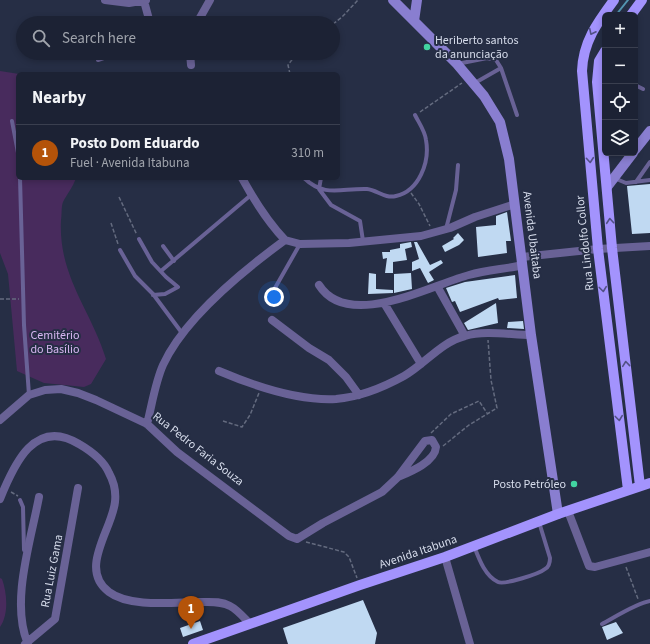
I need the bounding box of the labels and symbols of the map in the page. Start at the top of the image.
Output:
one-way arrow [589,28,597,35]
place label: Heriberto santos da anunciação [435,32,518,63]
marker: Heriberto santos da anunciação [422,42,432,52]
one-way arrow [585,157,594,163]
street label: Avenida Ubaitaba [518,190,546,280]
street label: Rua Lindolfo Collor [571,194,598,292]
one-way arrow [606,218,615,224]
one-way arrow [598,286,607,292]
your location [264,287,284,307]
park label: Cemitério do Basílio [30,327,80,358]
one-way arrow [621,361,630,367]
street label: Rua Pedro Faria Souza [149,408,247,490]
one-way arrow [614,415,623,421]
place label: Posto Petróleo [493,476,566,493]
marker: Posto Petróleo [569,479,579,489]
street label: Avenida Itabuna [377,531,459,573]
street label: Rua Luiz Gama [37,533,67,609]
pin: 1 [178,596,204,629]

